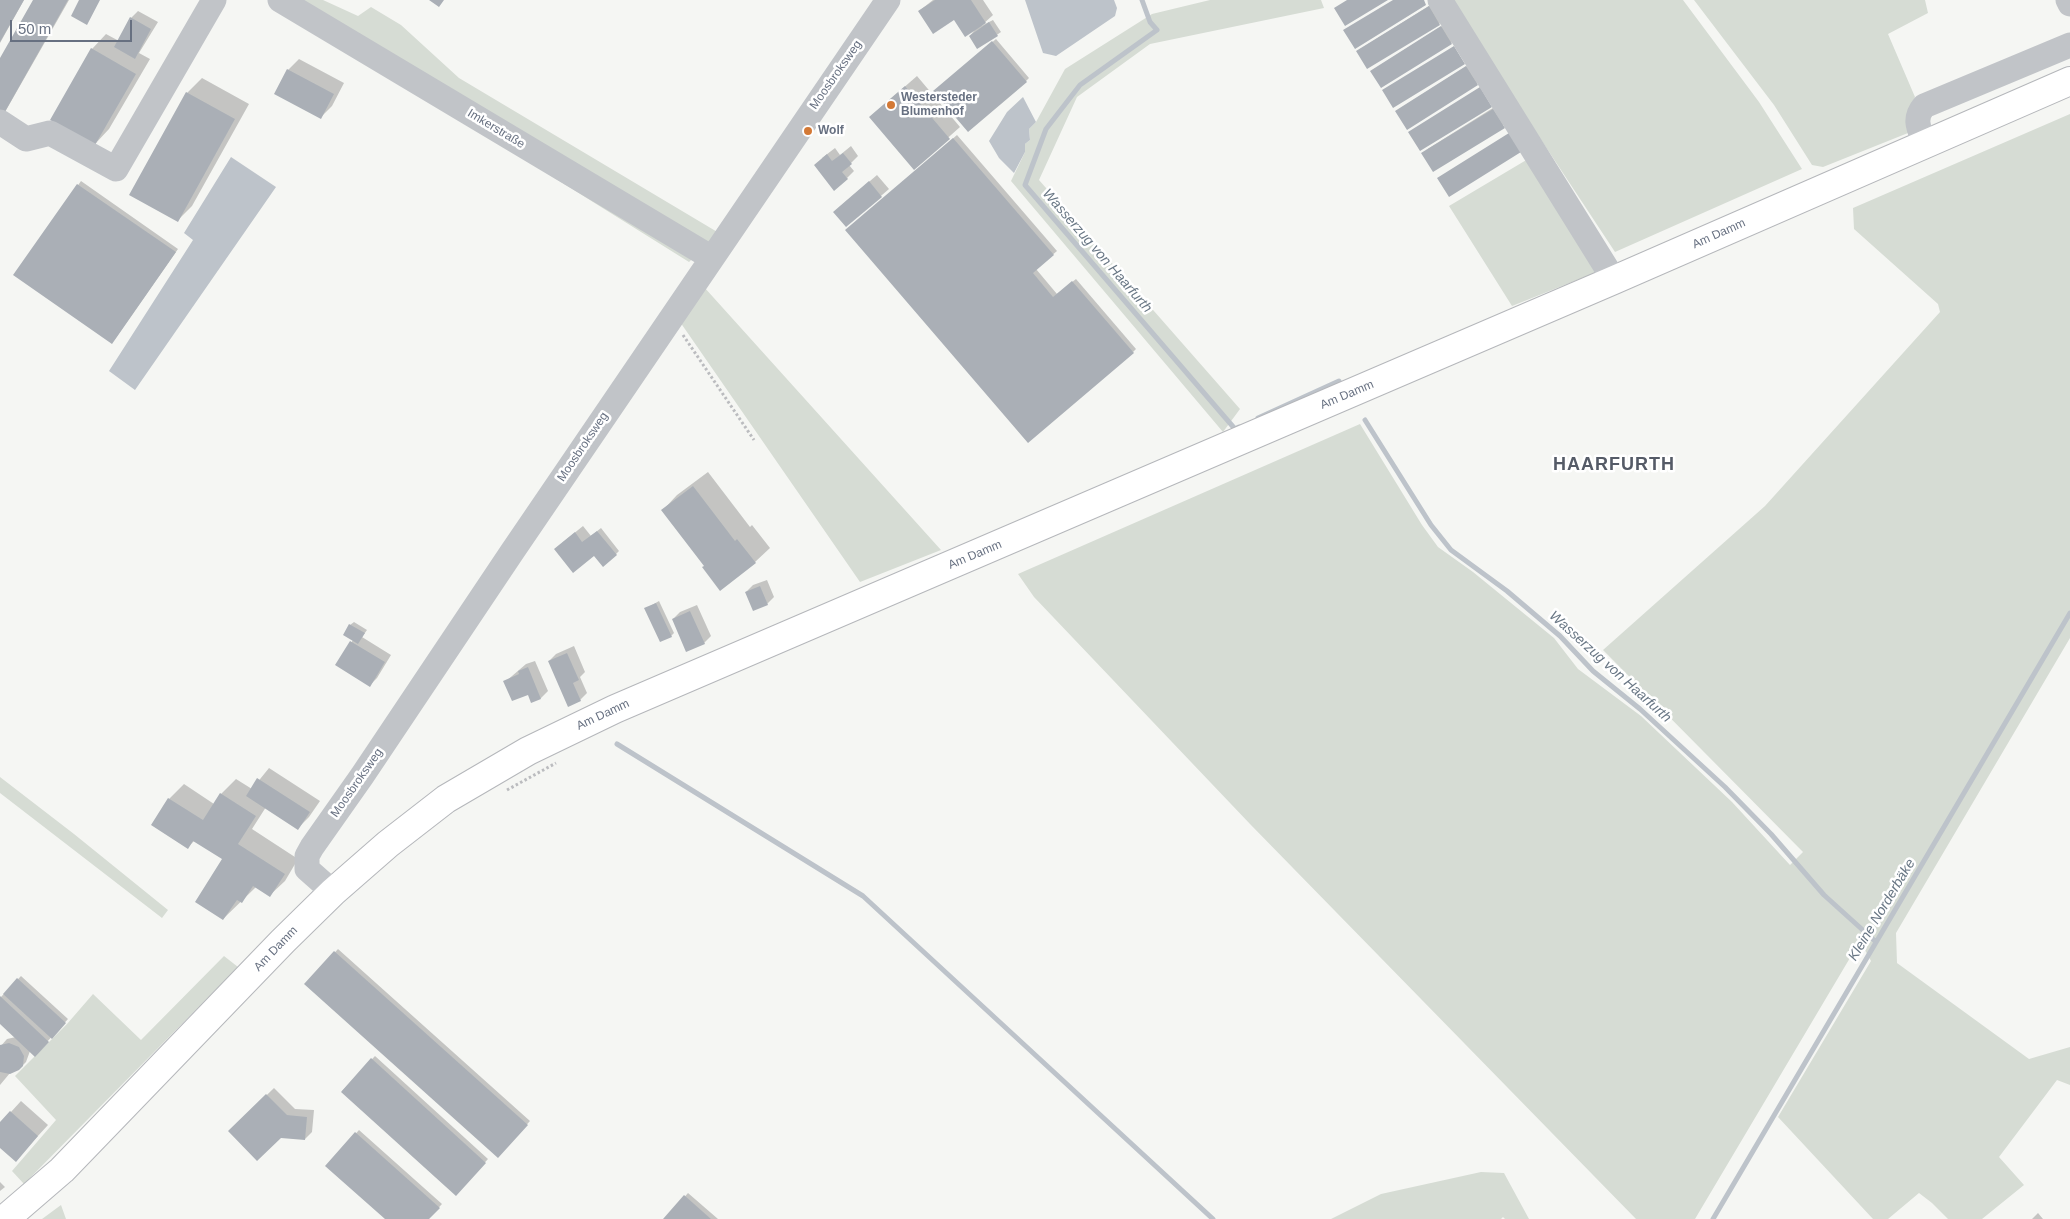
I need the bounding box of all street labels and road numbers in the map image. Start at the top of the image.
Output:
street label: Moosbroksweg [807,38,865,112]
street label: Imkerstraße [465,106,527,152]
street label: Am Damm [1690,216,1748,252]
street label: Am Damm [1318,377,1376,413]
street label: Moosbroksweg [554,410,612,484]
street label: Am Damm [946,537,1004,573]
street label: Am Damm [574,697,632,733]
street label: Moosbroksweg [328,746,386,820]
street label: Am Damm [251,924,301,974]

